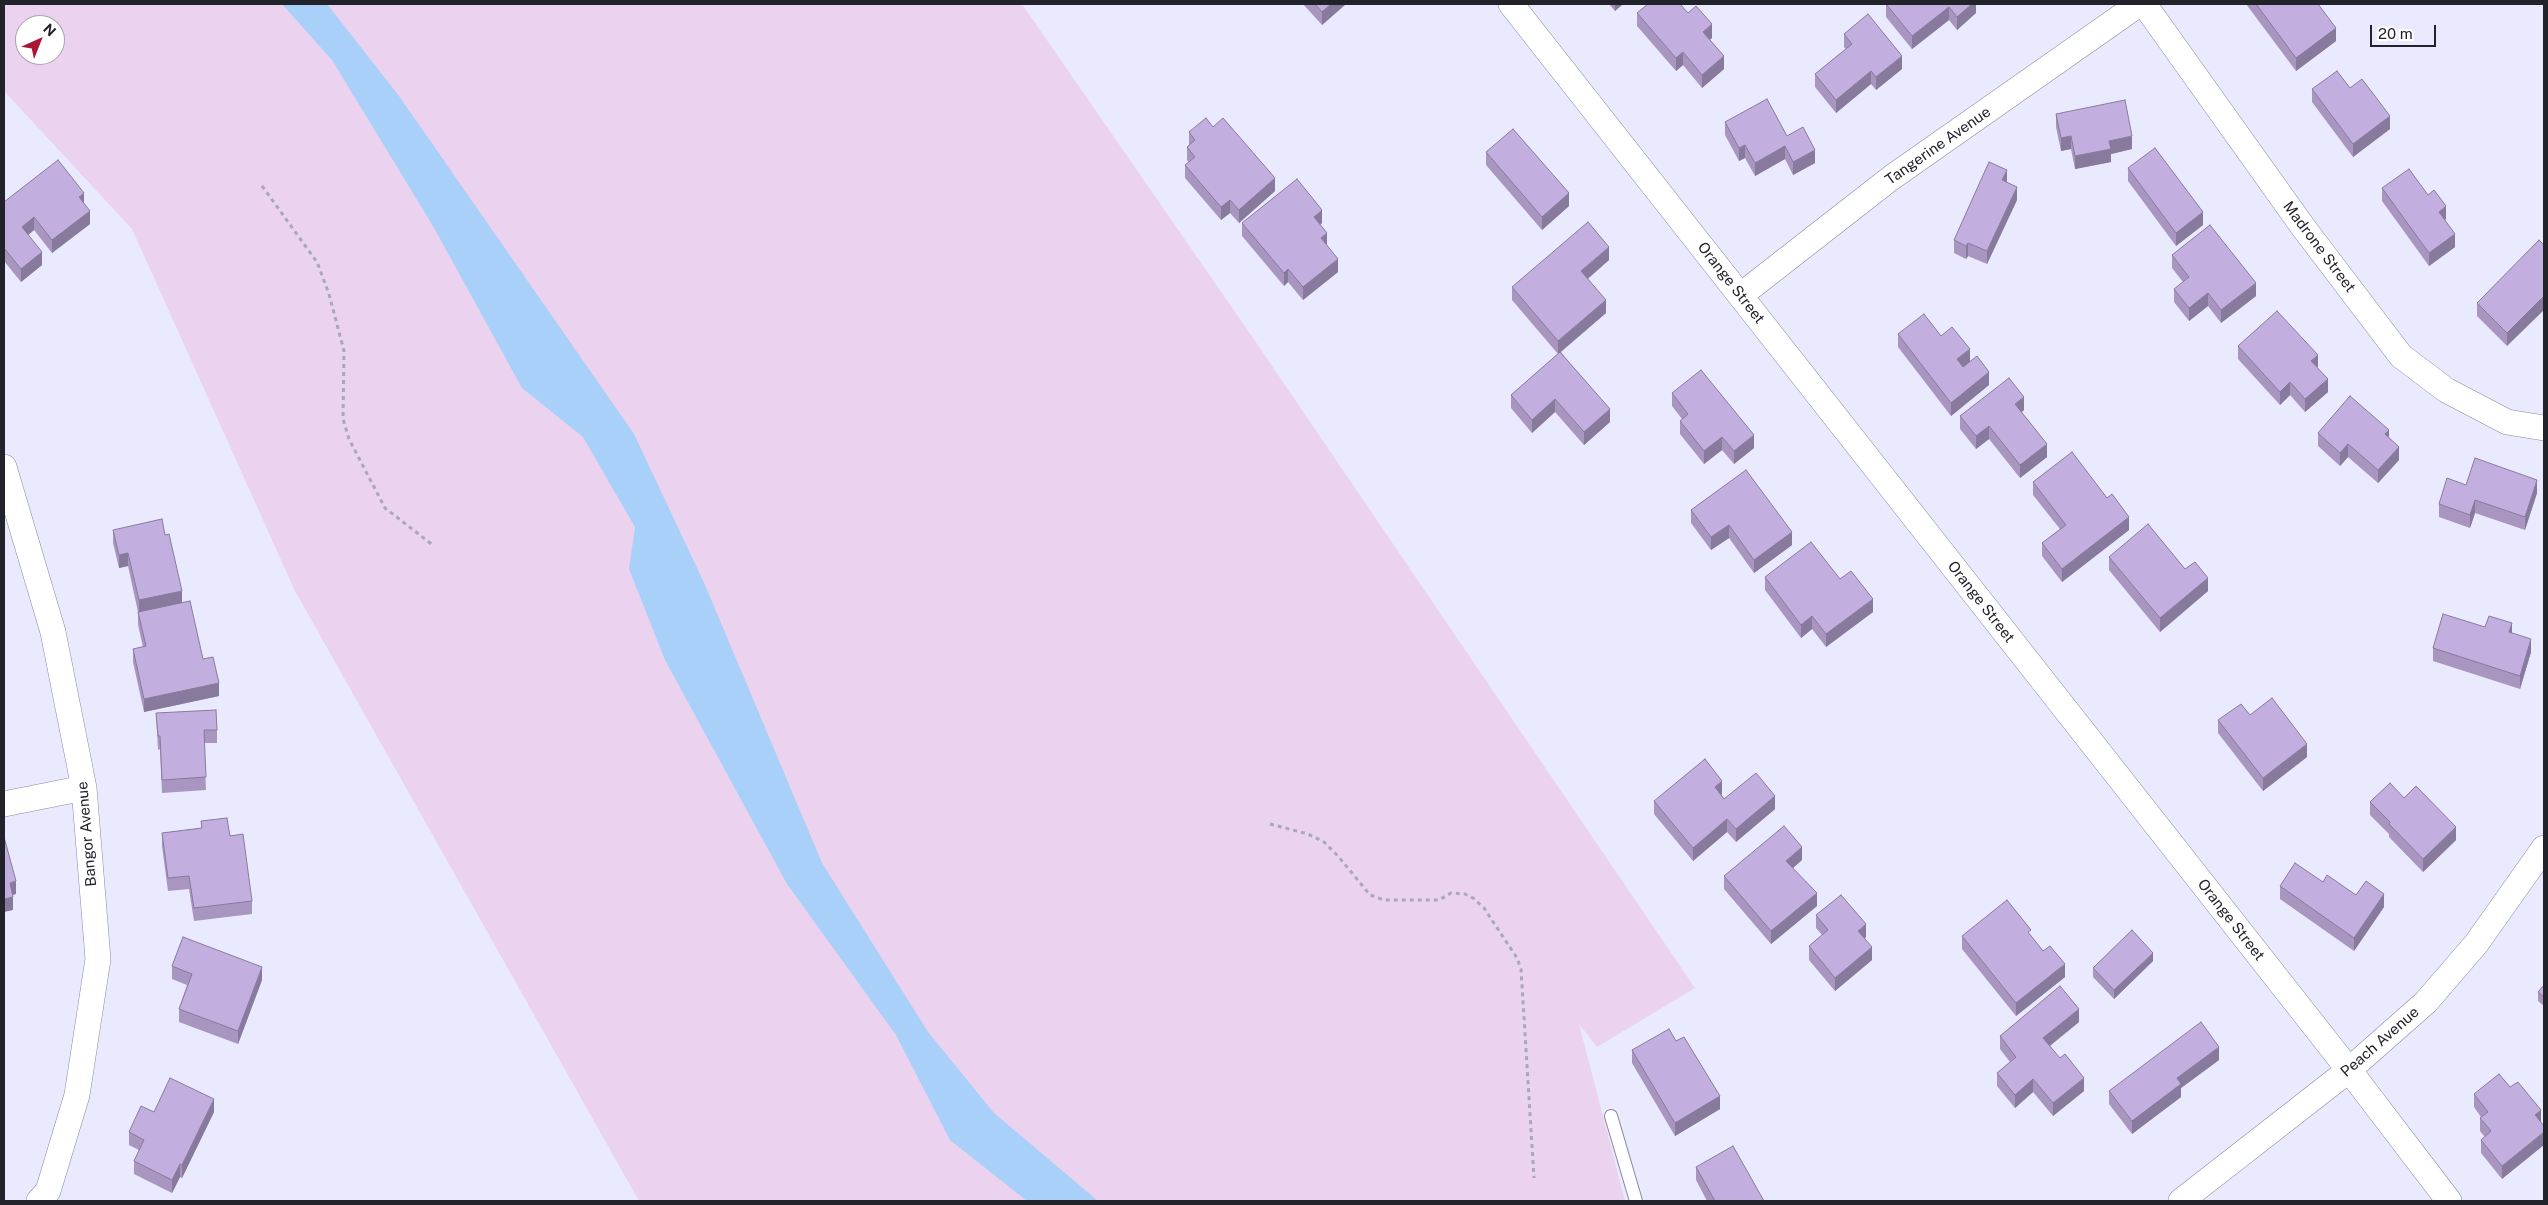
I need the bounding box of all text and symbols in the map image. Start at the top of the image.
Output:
north arrow [15,15,65,65]
scale bar [2373,15,2439,47]
text: N [40,20,59,39]
text: 20 m [2378,25,2413,42]
street label: Tangerine Avenue [1882,103,1994,189]
street label: Madrone Street [2279,198,2359,296]
street label: Orange Street [1694,239,1768,327]
street label: Orange Street [1944,558,2018,646]
street label: Bangor Avenue [73,781,101,887]
street label: Orange Street [2194,876,2268,964]
street label: Peach Avenue [2337,1003,2423,1081]

